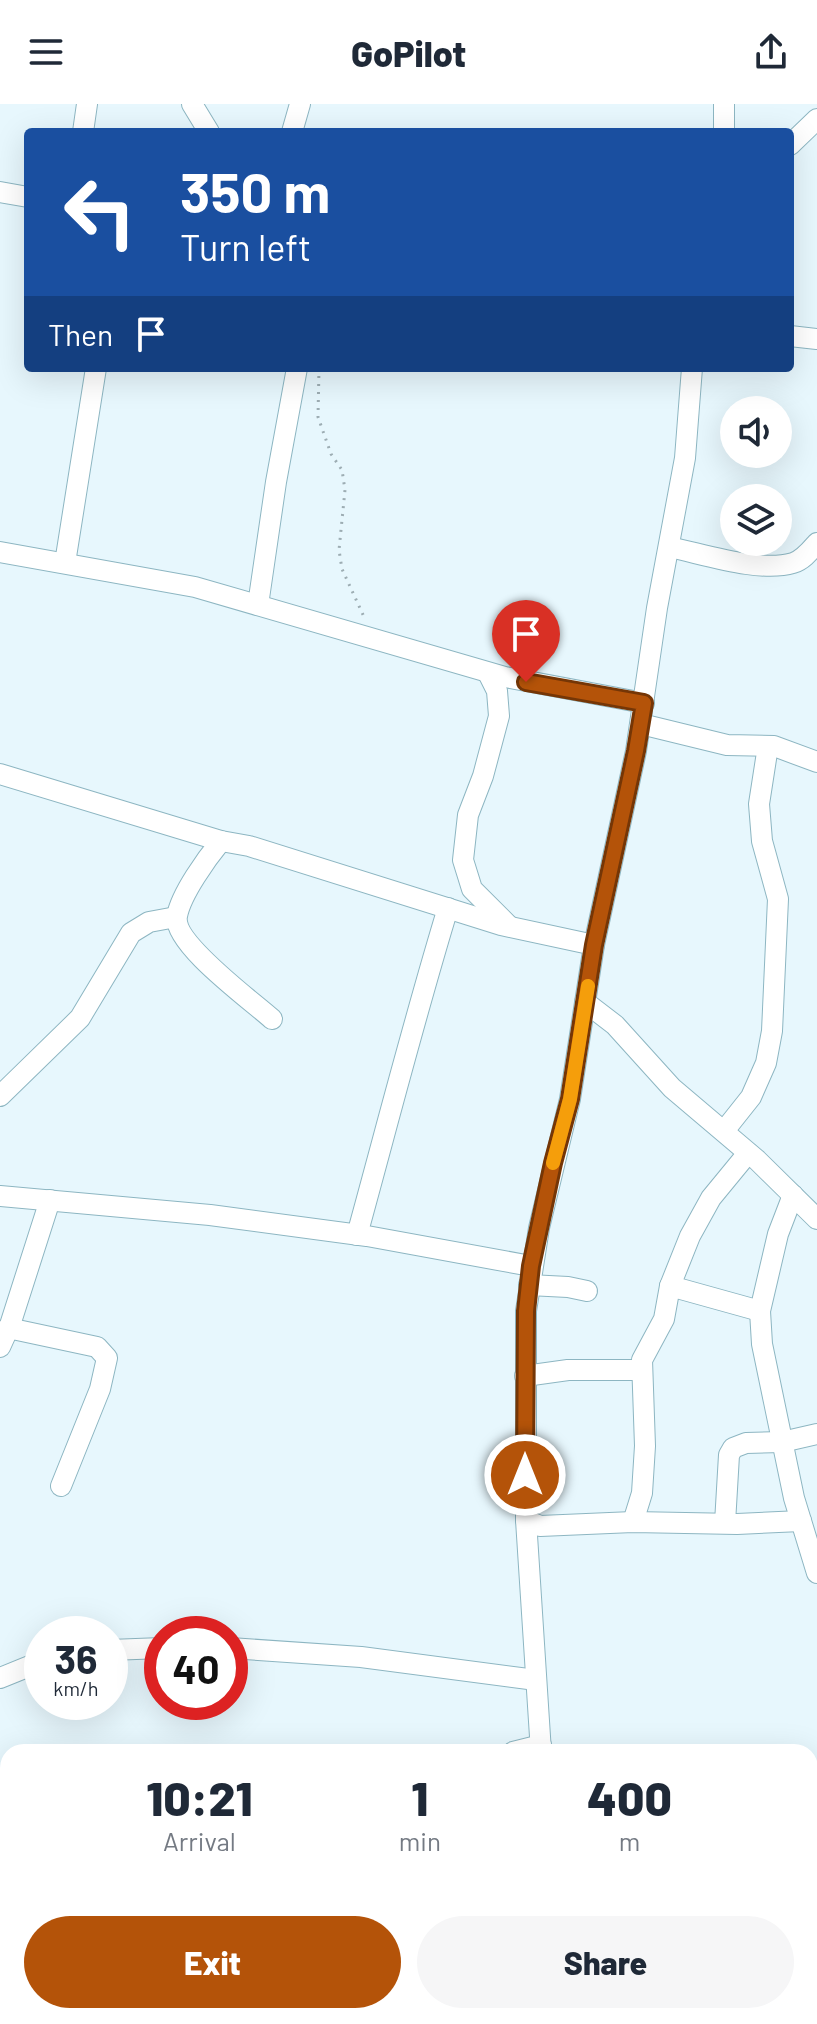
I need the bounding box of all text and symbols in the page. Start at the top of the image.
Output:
icon: menu [24,30,68,74]
icon: share [749,30,793,74]
text: GoPilot [351,31,466,74]
text: 350 m [180,157,330,224]
icon: left [48,160,152,264]
text: Turn left [180,225,311,268]
icon: arrive [129,312,173,356]
text: Then [48,316,113,352]
map controls [720,396,792,556]
button: sound [720,396,792,468]
button: layers [720,484,792,556]
pin [492,600,560,682]
icon: arrive [504,612,548,656]
position arrow [483,1433,567,1517]
speed limit sign: 40 [144,1616,248,1720]
text: 36 [54,1634,98,1682]
text: km/h [53,1676,99,1700]
text: 10:21 [146,1768,253,1826]
text: 1 [411,1768,428,1826]
text: 400 [587,1768,672,1826]
text: Arrival [163,1825,236,1856]
text: min [399,1825,441,1856]
text: m [619,1825,640,1856]
button: Exit [24,1916,401,2008]
button: Share [417,1916,794,2008]

